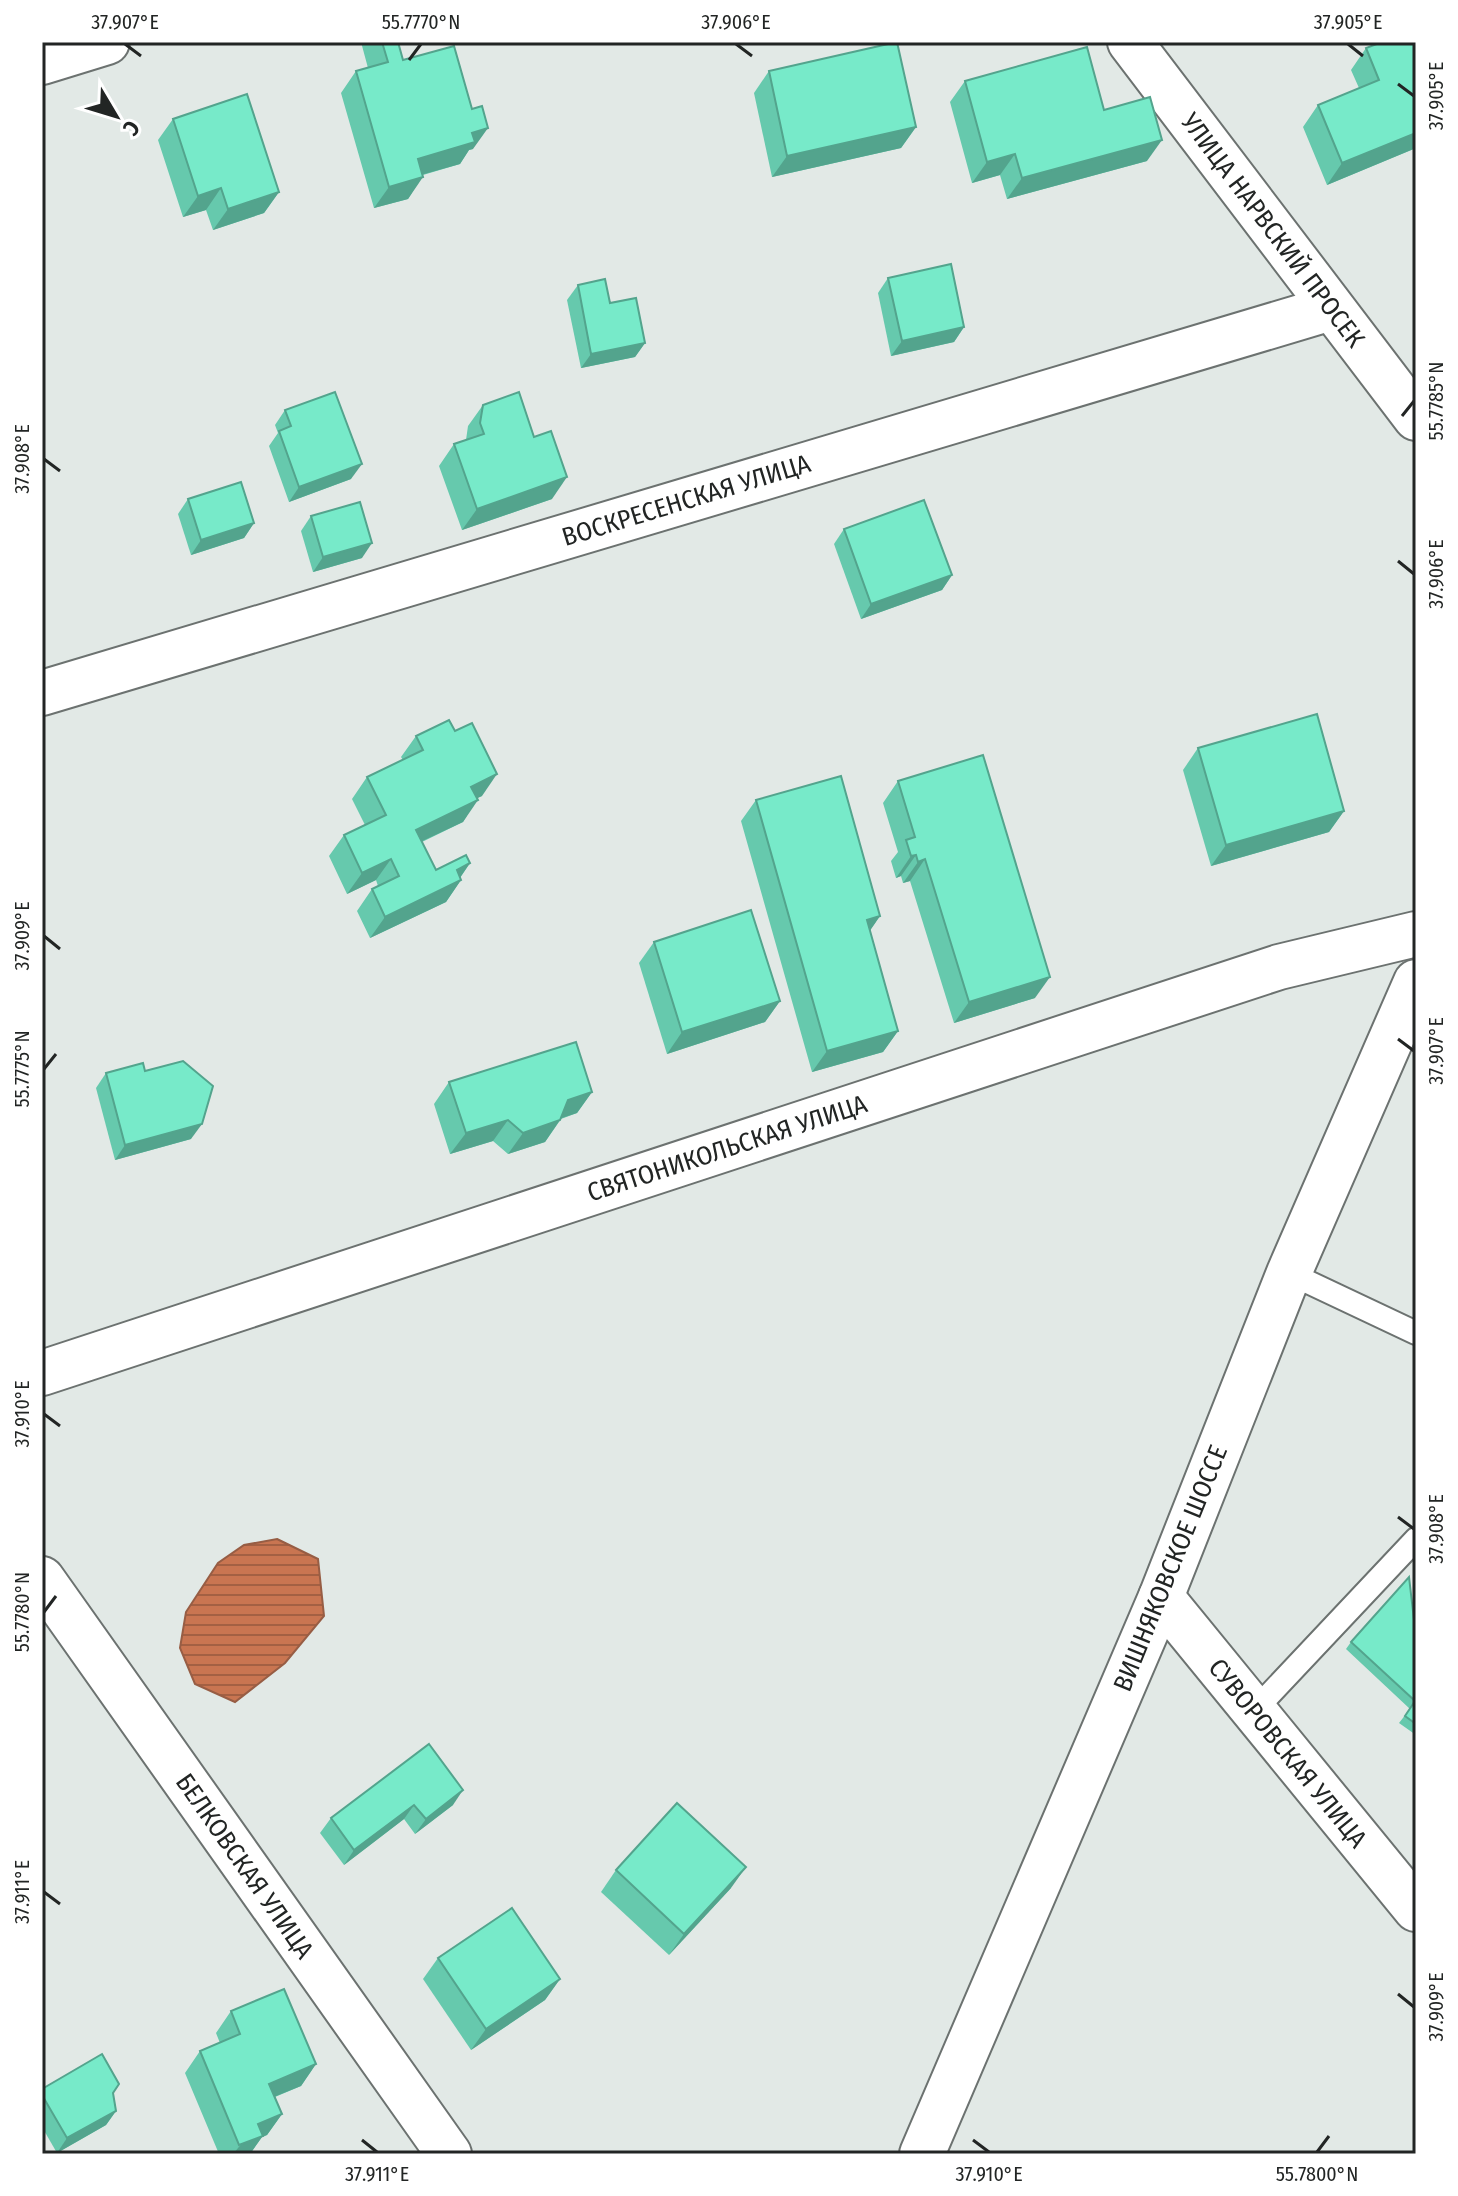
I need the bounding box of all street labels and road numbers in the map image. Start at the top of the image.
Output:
street label: УЛИЦА НАРВСКИЙ ПРОСЕК [1174,106,1371,354]
street label: ВОСКРЕСЕНСКАЯ УЛИЦА [558,448,814,553]
street label: СВЯТОНИКОЛЬСКАЯ УЛИЦА [583,1088,871,1208]
street label: ВИШНЯКОВСКОЕ ШОССЕ [1107,1441,1234,1696]
street label: СУВОРОВСКАЯ УЛИЦА [1202,1653,1373,1854]
street label: БЕЛКОВСКАЯ УЛИЦА [169,1768,320,1965]

